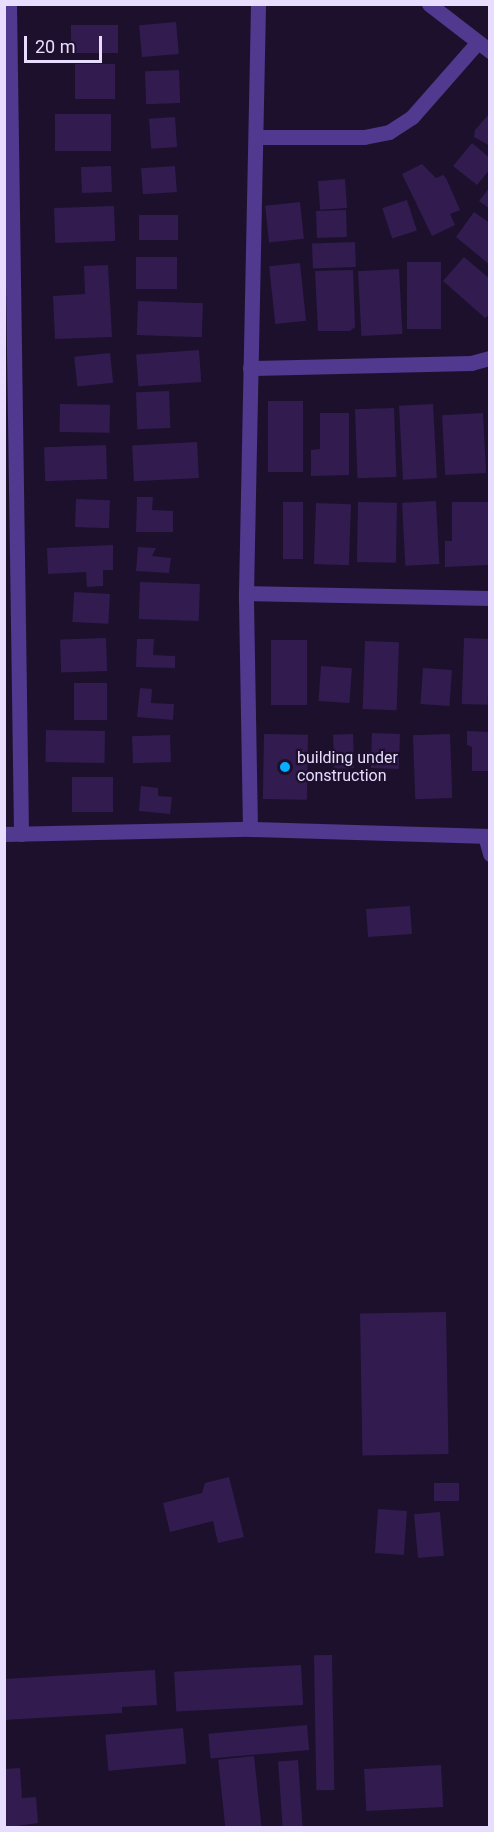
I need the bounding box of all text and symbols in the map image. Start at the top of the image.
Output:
scale bar [27,24,105,62]
text: 20 m [35,36,75,57]
place label: building under construction [297,748,398,786]
marker: building under construction [278,760,292,774]

